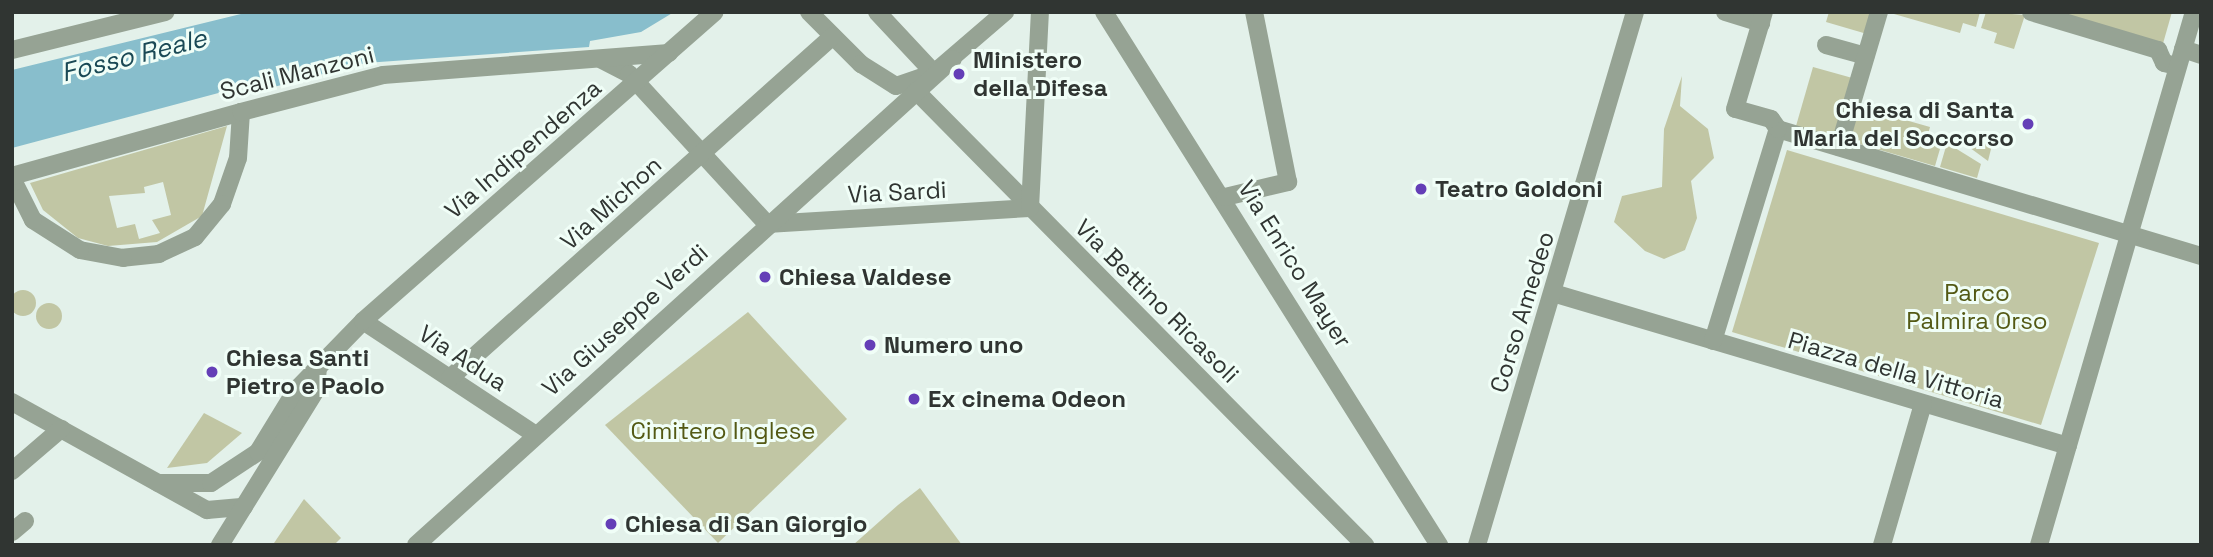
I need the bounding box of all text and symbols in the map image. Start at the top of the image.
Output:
water label: Fosso Reale [58,23,210,89]
street label: Scali Manzoni [217,40,377,106]
place label: Ministero della Difesa [973,46,1108,102]
marker: Ministero della Difesa [951,66,967,82]
street label: Via Indipendenza [439,73,607,225]
place label: Chiesa di Santa Maria del Soccorso [1793,96,2014,152]
marker: Chiesa di Santa Maria del Soccorso [2020,116,2036,132]
street label: Via Michon [555,150,667,256]
street label: Via Sardi [847,175,947,209]
street label: Via Enrico Mayer [1232,175,1358,353]
place label: Teatro Goldoni [1435,175,1603,203]
marker: Teatro Goldoni [1413,181,1429,197]
street label: Via Bettino Ricasoli [1069,213,1245,389]
street label: Corso Amedeo [1484,228,1560,396]
street label: Via Giuseppe Verdi [536,238,714,402]
place label: Chiesa Valdese [779,263,952,291]
marker: Chiesa Valdese [757,269,773,285]
park label: Parco Palmira Orso [1906,279,2048,335]
street label: Via Adua [413,319,513,397]
street label: Piazza della Vittoria [1785,325,2007,415]
place label: Numero uno [884,331,1023,359]
marker: Numero uno [862,337,878,353]
place label: Chiesa Santi Pietro e Paolo [226,344,385,400]
marker: Chiesa Santi Pietro e Paolo [204,364,220,380]
place label: Ex cinema Odeon [928,385,1126,413]
marker: Ex cinema Odeon [906,391,922,407]
park label: Cimitero Inglese [630,417,816,445]
place label: Chiesa di San Giorgio [625,510,867,538]
marker: Chiesa di San Giorgio [603,516,619,532]

